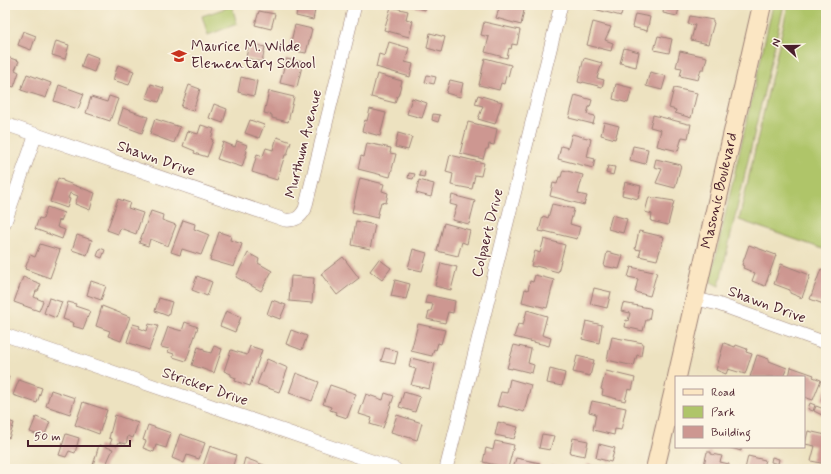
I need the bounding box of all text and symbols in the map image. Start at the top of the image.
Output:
north arrow [765,26,805,66]
place label: Maurice M. Wilde Elementary School [191,37,316,74]
text: N [769,37,784,49]
school or university icon: Maurice M. Wilde Elementary School [170,47,188,65]
street label: Murthum Avenue [281,87,327,200]
street label: Masonic Boulevard [697,131,742,251]
street label: Shawn Drive [114,136,198,182]
street label: Colpaert Drive [467,186,509,279]
street label: Shawn Drive [725,282,809,328]
street label: Stricker Drive [159,363,251,411]
legend [675,376,805,448]
text: Road [711,385,735,401]
text: Park [711,405,735,421]
scale bar [28,422,130,448]
text: Building [711,425,751,442]
text: 50 m [34,429,61,445]

